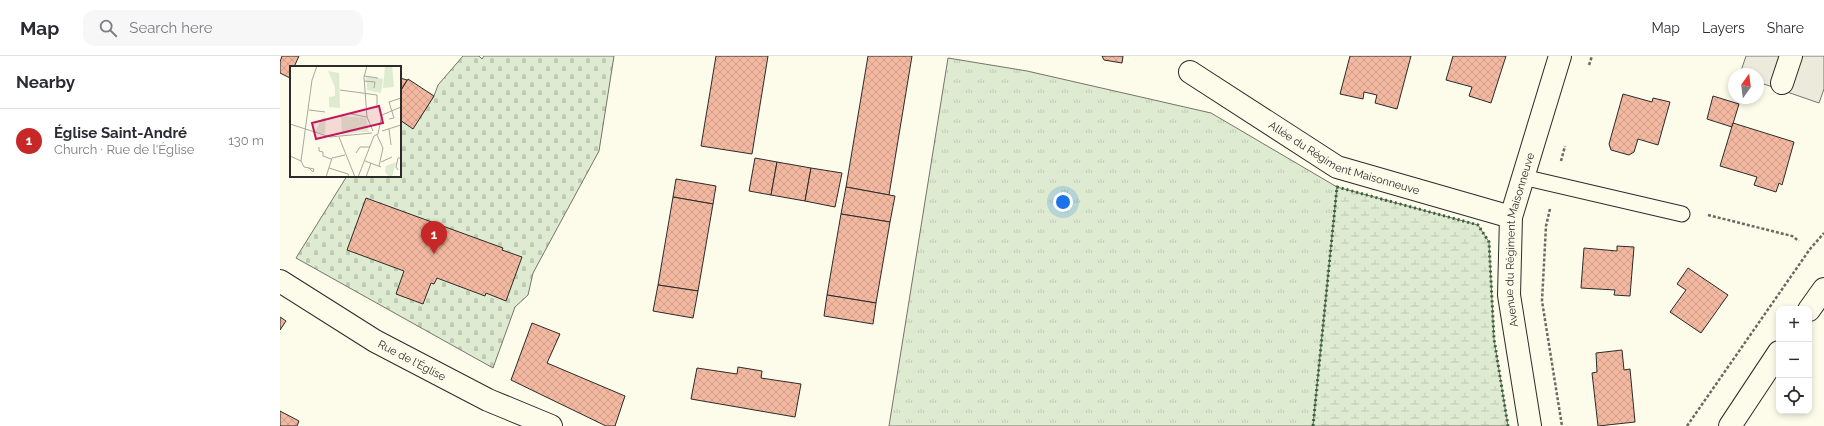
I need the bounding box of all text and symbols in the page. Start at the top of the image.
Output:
search box [83,10,363,46]
text: Map [20,17,59,39]
icon: search [97,17,119,39]
text: Search here [129,19,213,37]
text: Map [1652,20,1680,36]
text: Layers [1702,20,1745,36]
text: Share [1767,20,1804,36]
inset map [290,66,401,177]
north arrow [1728,68,1764,104]
text: Nearby [16,72,75,92]
street label: Allée du Régiment Maisonneuve [1266,119,1422,198]
text: Église Saint-André [54,124,187,142]
text: 1 [26,133,32,148]
text: 130 m [228,133,264,148]
text: Church · Rue de l'Église [54,142,194,157]
street label: Avenue du Régiment Maisonneuve [1503,151,1537,328]
your location [1053,192,1073,212]
pin: 1 [421,221,447,254]
map controls [1776,306,1812,414]
button: + [1776,306,1812,342]
street label: Rue de l'Église [376,338,448,384]
button: − [1776,342,1812,378]
button: locate [1776,378,1812,414]

